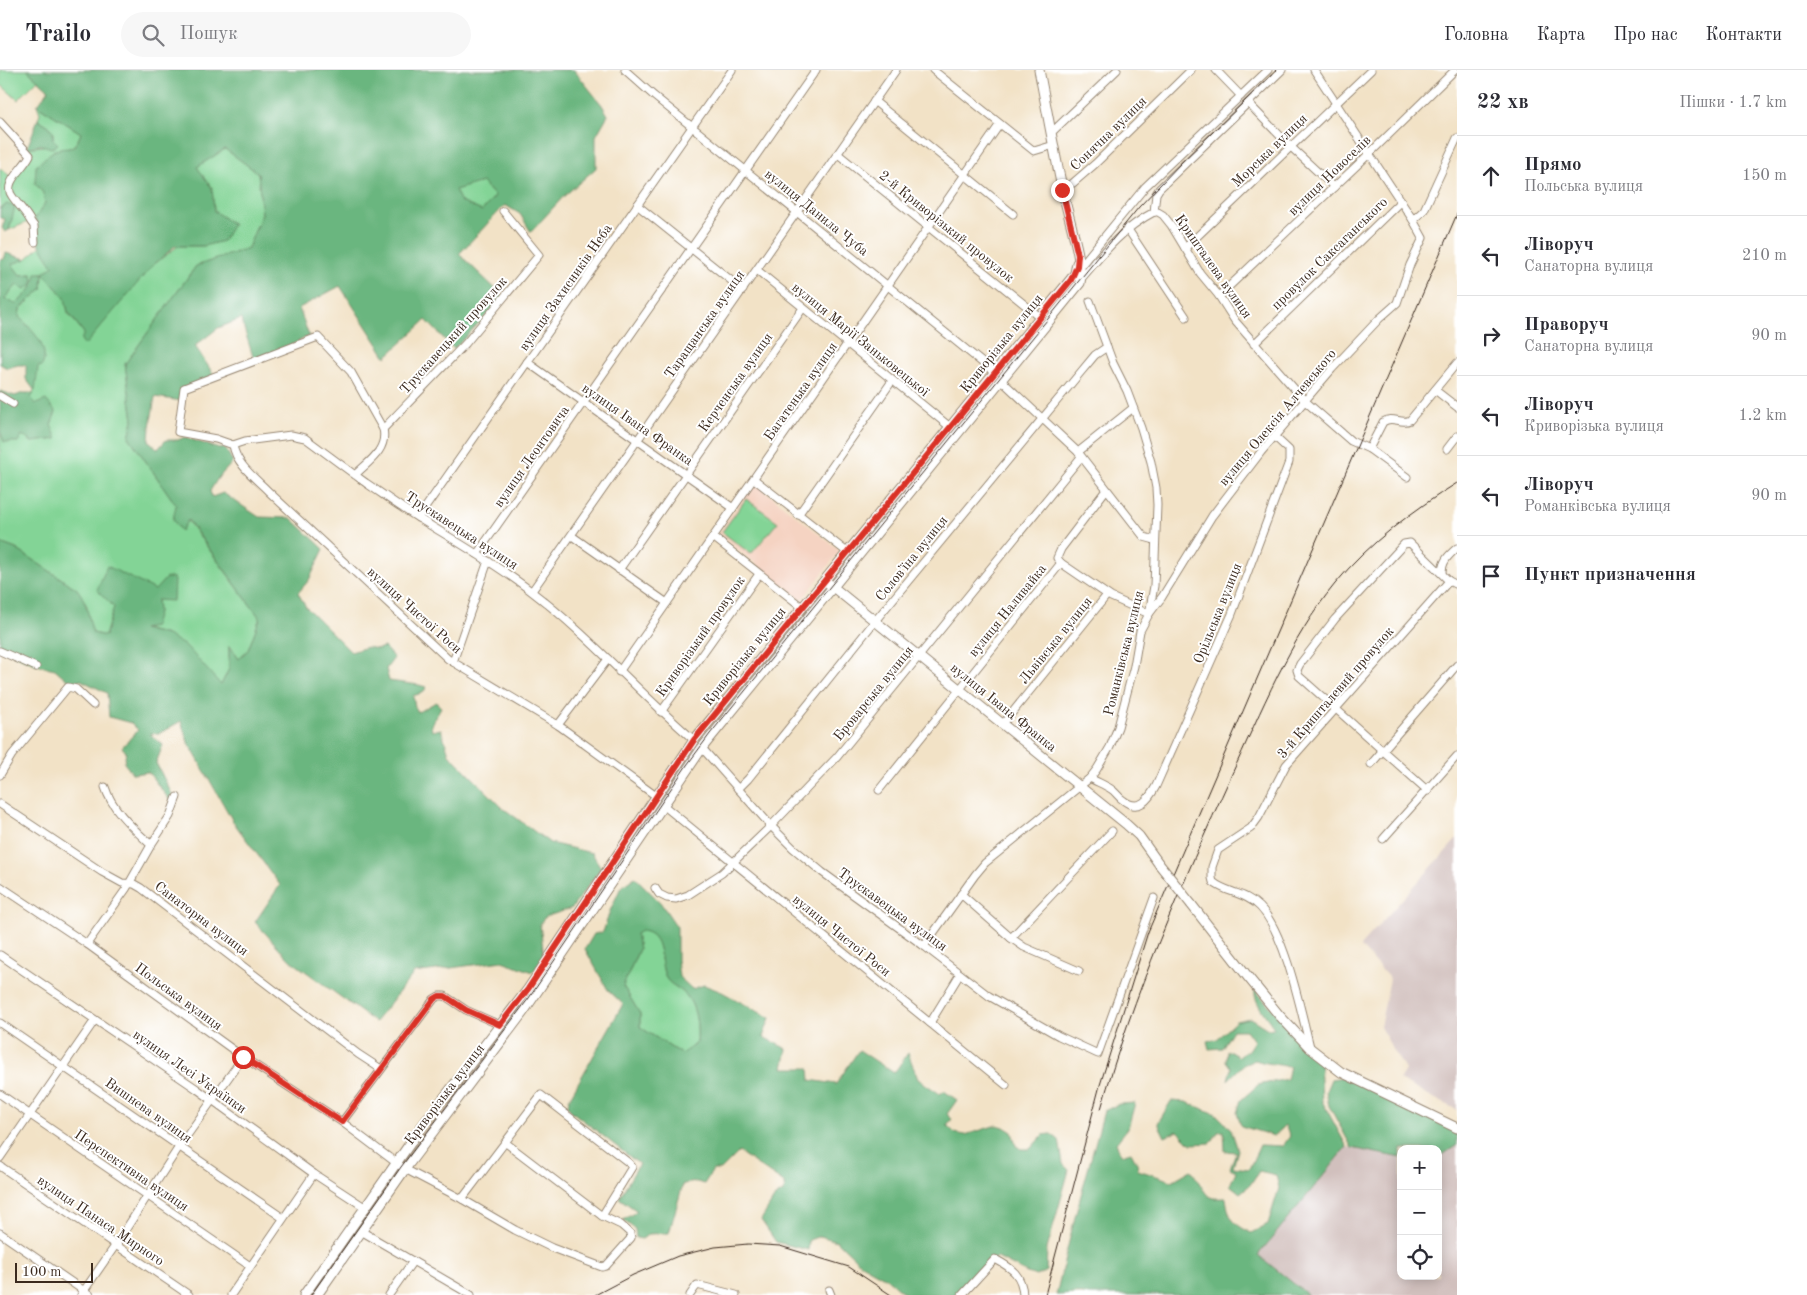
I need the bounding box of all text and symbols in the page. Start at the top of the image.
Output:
search box [121,12,471,57]
icon: search [139,21,167,49]
text: Trailo [25,23,91,47]
text: Пошук [179,25,238,44]
text: Головна [1444,26,1509,44]
text: Карта [1537,26,1585,44]
text: Про нас [1613,26,1678,44]
text: Контакти [1706,26,1782,44]
text: 22 хв [1477,92,1529,113]
street label: Сонячна вулиця [1068,94,1149,173]
text: Пішки · 1.7 km [1679,95,1787,111]
street label: Морська вулиця [1229,111,1310,190]
street label: вулиця Новоселів [1286,133,1374,218]
text: Прямо [1524,156,1582,175]
icon: ahead [1477,162,1505,190]
street label: вулиця Данила Чуба [762,167,871,259]
street label: 2-й Криворізький провулок [876,168,1016,285]
text: 150 m [1742,168,1787,184]
route end [1051,179,1074,202]
text: Польська вулиця [1524,179,1643,195]
street label: провулок Саксаганського [1269,195,1390,313]
street label: Кришталева вулиця [1172,212,1254,321]
street label: вулиця Захисників Неба [517,221,615,354]
text: Ліворуч [1524,236,1594,255]
icon: left [1477,242,1505,270]
text: 210 m [1742,248,1787,264]
text: Санаторна вулиця [1524,259,1653,275]
street label: Таращанська вулиця [662,268,747,381]
street label: Трускавецький провулок [397,274,510,397]
street label: вулиця Марії Заньковецької [789,280,932,399]
street label: Криворізька вулиця [958,292,1046,396]
text: Праворуч [1524,316,1609,335]
icon: right [1477,322,1505,350]
text: 90 m [1751,328,1787,344]
street label: Керченська вулиця [696,330,775,435]
text: Санаторна вулиця [1524,339,1653,355]
street label: Багатенька вулиця [762,340,840,443]
street label: вулиця Олексія Алчевського [1217,347,1339,489]
street label: вулиця Івана Франка [579,381,696,468]
text: Ліворуч [1524,396,1594,415]
icon: left [1477,402,1505,430]
street label: вулиця Леонтовича [492,403,572,510]
text: 1.2 km [1738,408,1787,424]
text: Криворізька вулиця [1524,419,1664,435]
text: Ліворуч [1524,476,1594,495]
icon: left [1477,482,1505,510]
text: 90 m [1751,488,1787,504]
street label: Трускавецька вулиця [403,489,520,572]
text: Романківська вулиця [1524,499,1671,515]
street label: Соловʼїна вулиця [873,513,950,604]
street label: Орільська вулиця [1191,561,1244,666]
street label: вулиця Наливайка [966,562,1049,660]
icon: arrive [1477,562,1505,590]
street label: вулиця Чистої Роси [365,565,464,657]
text: Пункт призначення [1524,566,1696,585]
street label: Криворізький провулок [654,574,748,699]
street label: Романківська вулиця [1102,589,1146,717]
street label: Львівська вулиця [1017,595,1095,687]
street label: Криворізька вулиця [701,605,789,709]
street label: 3-й Кришталевий провулок [1275,624,1397,761]
street label: Броварська вулиця [831,644,916,744]
street label: вулиця Івана Франка [948,661,1059,755]
street label: Трускавецька вулиця [835,866,950,954]
street label: Санаторна вулиця [152,879,251,958]
street label: вулиця Чистої Роси [790,892,893,979]
street label: Польська вулиця [132,961,225,1033]
street label: вулиця Лесі Українки [130,1027,249,1116]
street label: Криворізька вулиця [402,1042,487,1148]
route start [232,1046,255,1069]
street label: Вишнева вулиця [102,1076,194,1146]
street label: Перспективна вулиця [72,1127,191,1214]
map controls [1397,1145,1442,1280]
button: + [1397,1145,1442,1190]
street label: вулиця Панаса Мирного [34,1173,166,1269]
button: − [1397,1190,1442,1235]
button: locate [1397,1235,1442,1280]
scale bar [15,1260,92,1283]
text: 100 m [22,1265,61,1279]

